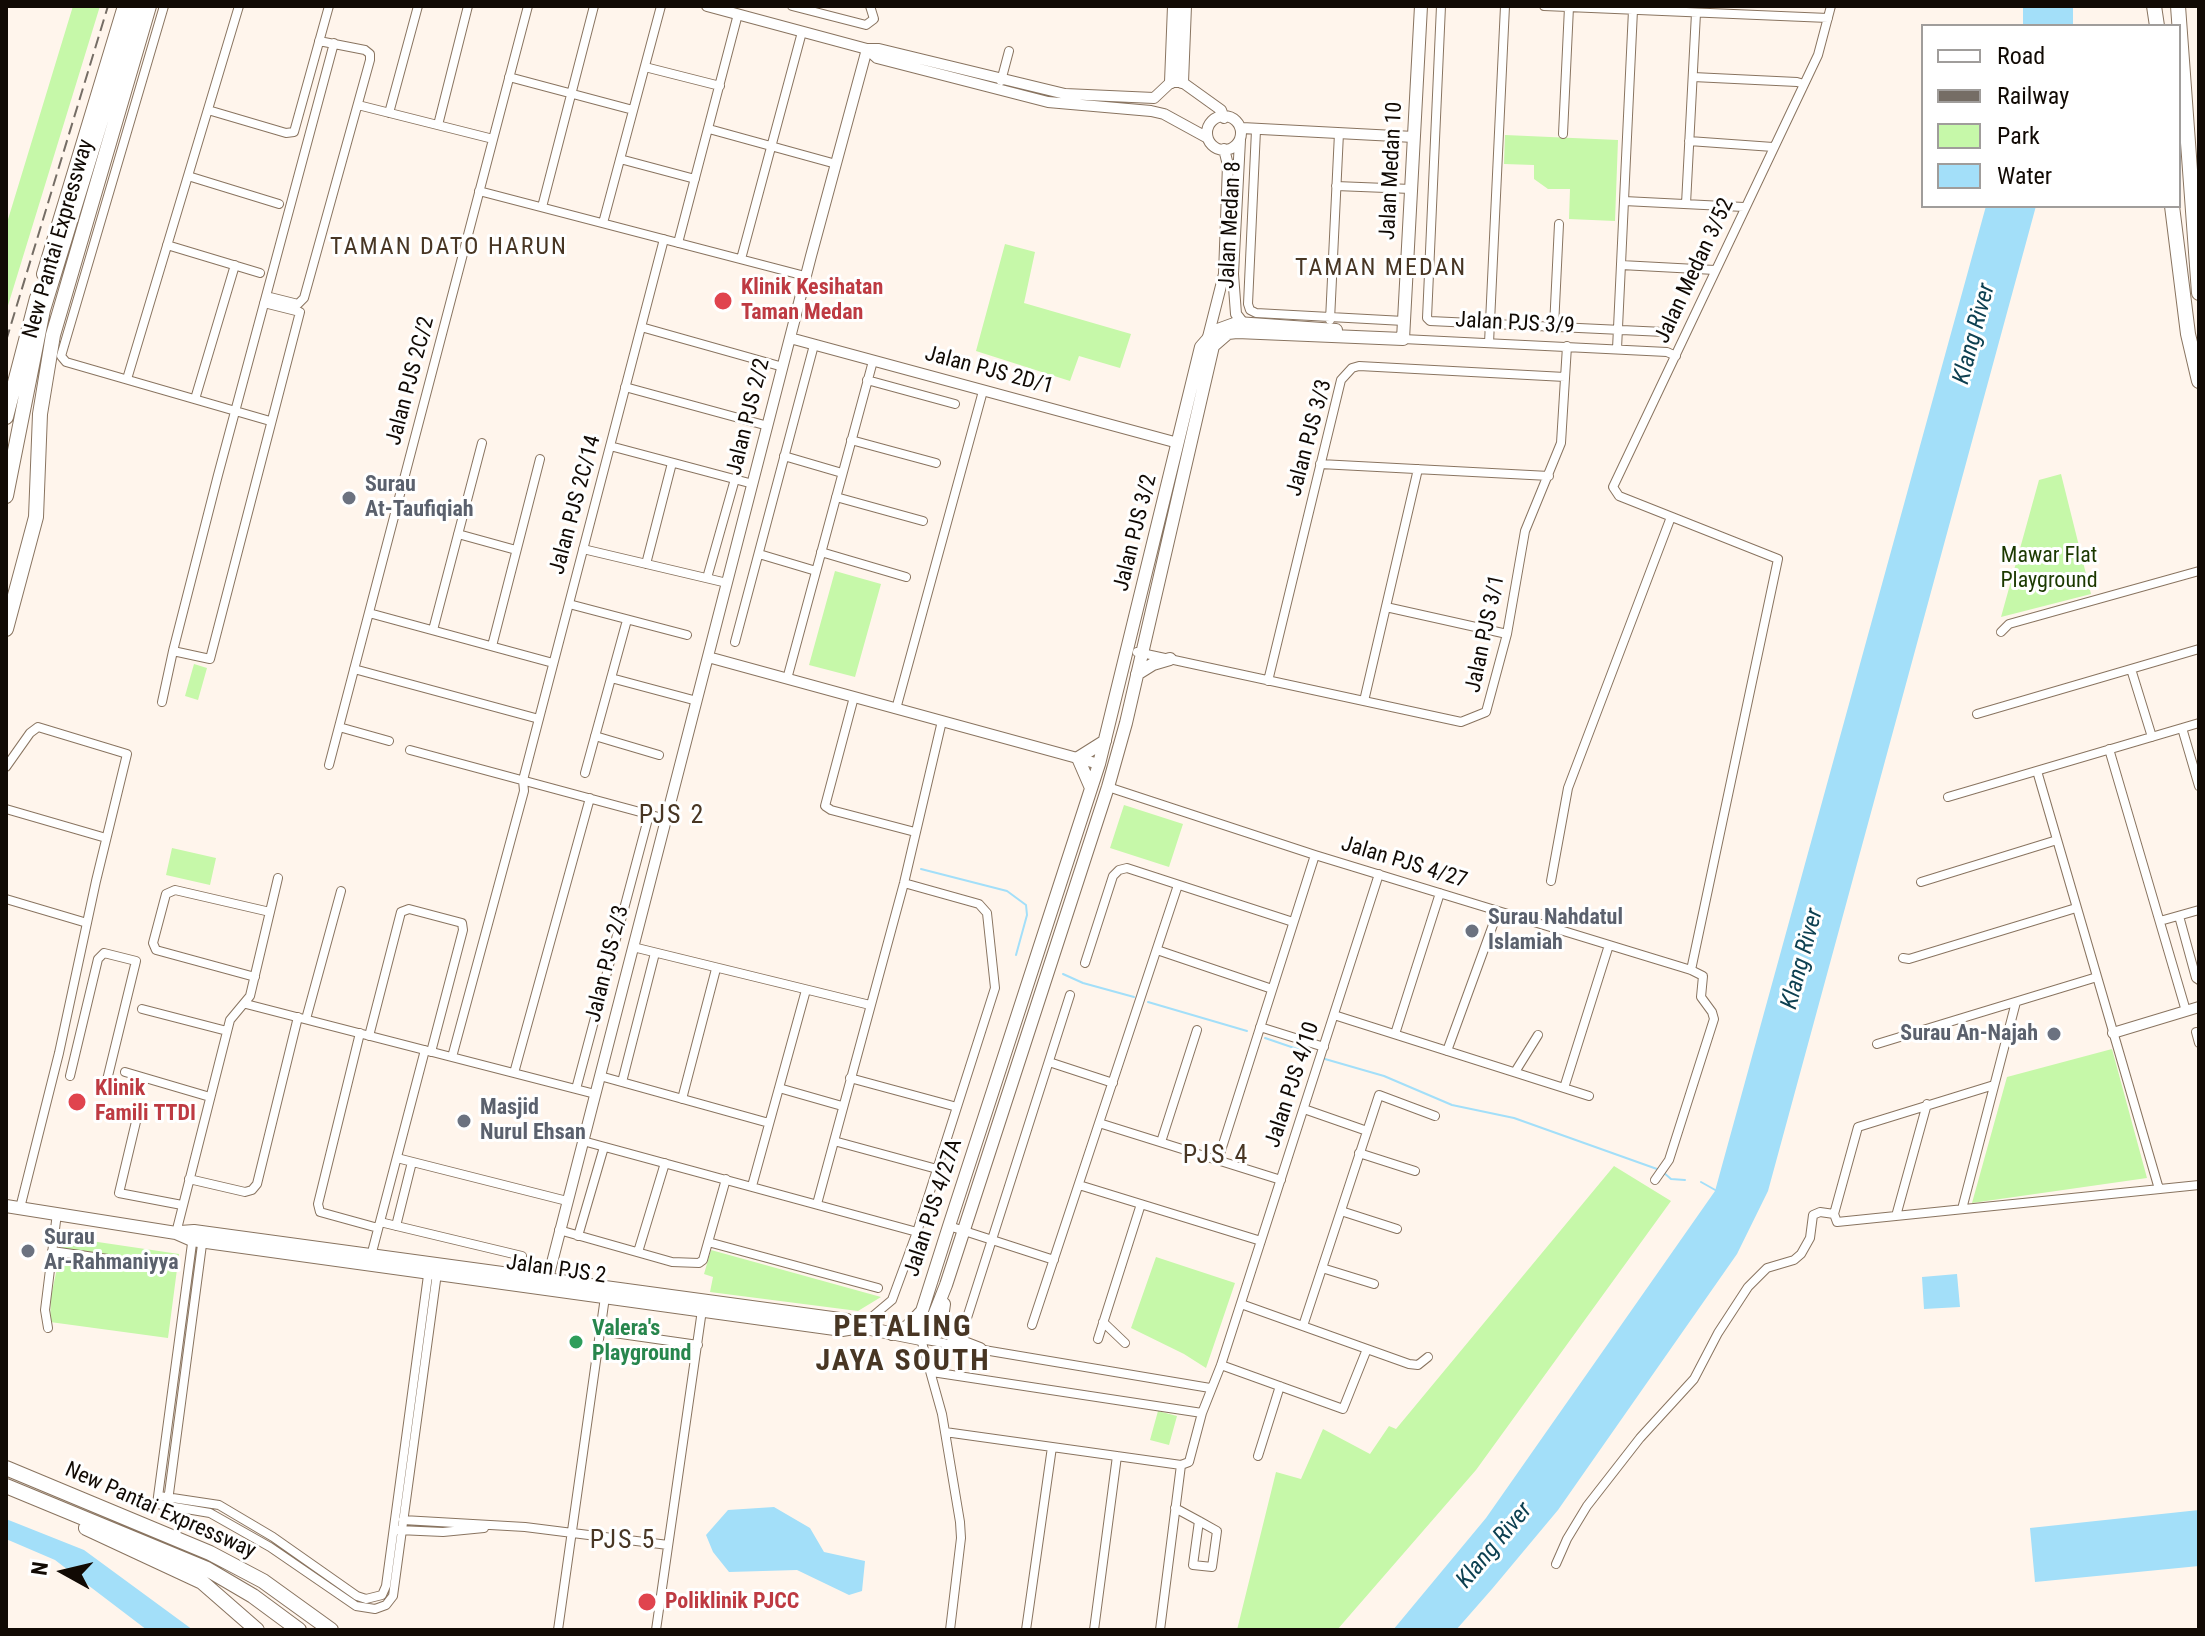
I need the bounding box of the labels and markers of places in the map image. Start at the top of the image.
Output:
place label: Klinik Kesihatan Taman Medan [741,275,883,326]
marker: Klinik Kesihatan Taman Medan [712,290,734,312]
place label: Surau At-Taufiqiah [365,472,474,524]
marker: Surau At-Taufiqiah [340,489,358,507]
place label: Surau Nahdatul Islamiah [1488,905,1623,956]
marker: Surau Nahdatul Islamiah [1463,922,1481,940]
place label: Surau An-Najah [1900,1021,2038,1047]
marker: Surau An-Najah [2045,1025,2063,1043]
place label: Klinik Famili TTDI [95,1076,196,1128]
marker: Klinik Famili TTDI [66,1091,88,1113]
place label: Masjid Nurul Ehsan [480,1095,586,1146]
marker: Masjid Nurul Ehsan [455,1112,473,1130]
place label: Surau Ar-Rahmaniyya [44,1225,179,1276]
marker: Surau Ar-Rahmaniyya [19,1242,37,1260]
place label: Valera's Playground [592,1316,691,1368]
marker: Valera's Playground [567,1333,585,1351]
place label: Poliklinik PJCC [665,1589,799,1615]
marker: Poliklinik PJCC [636,1591,658,1613]

